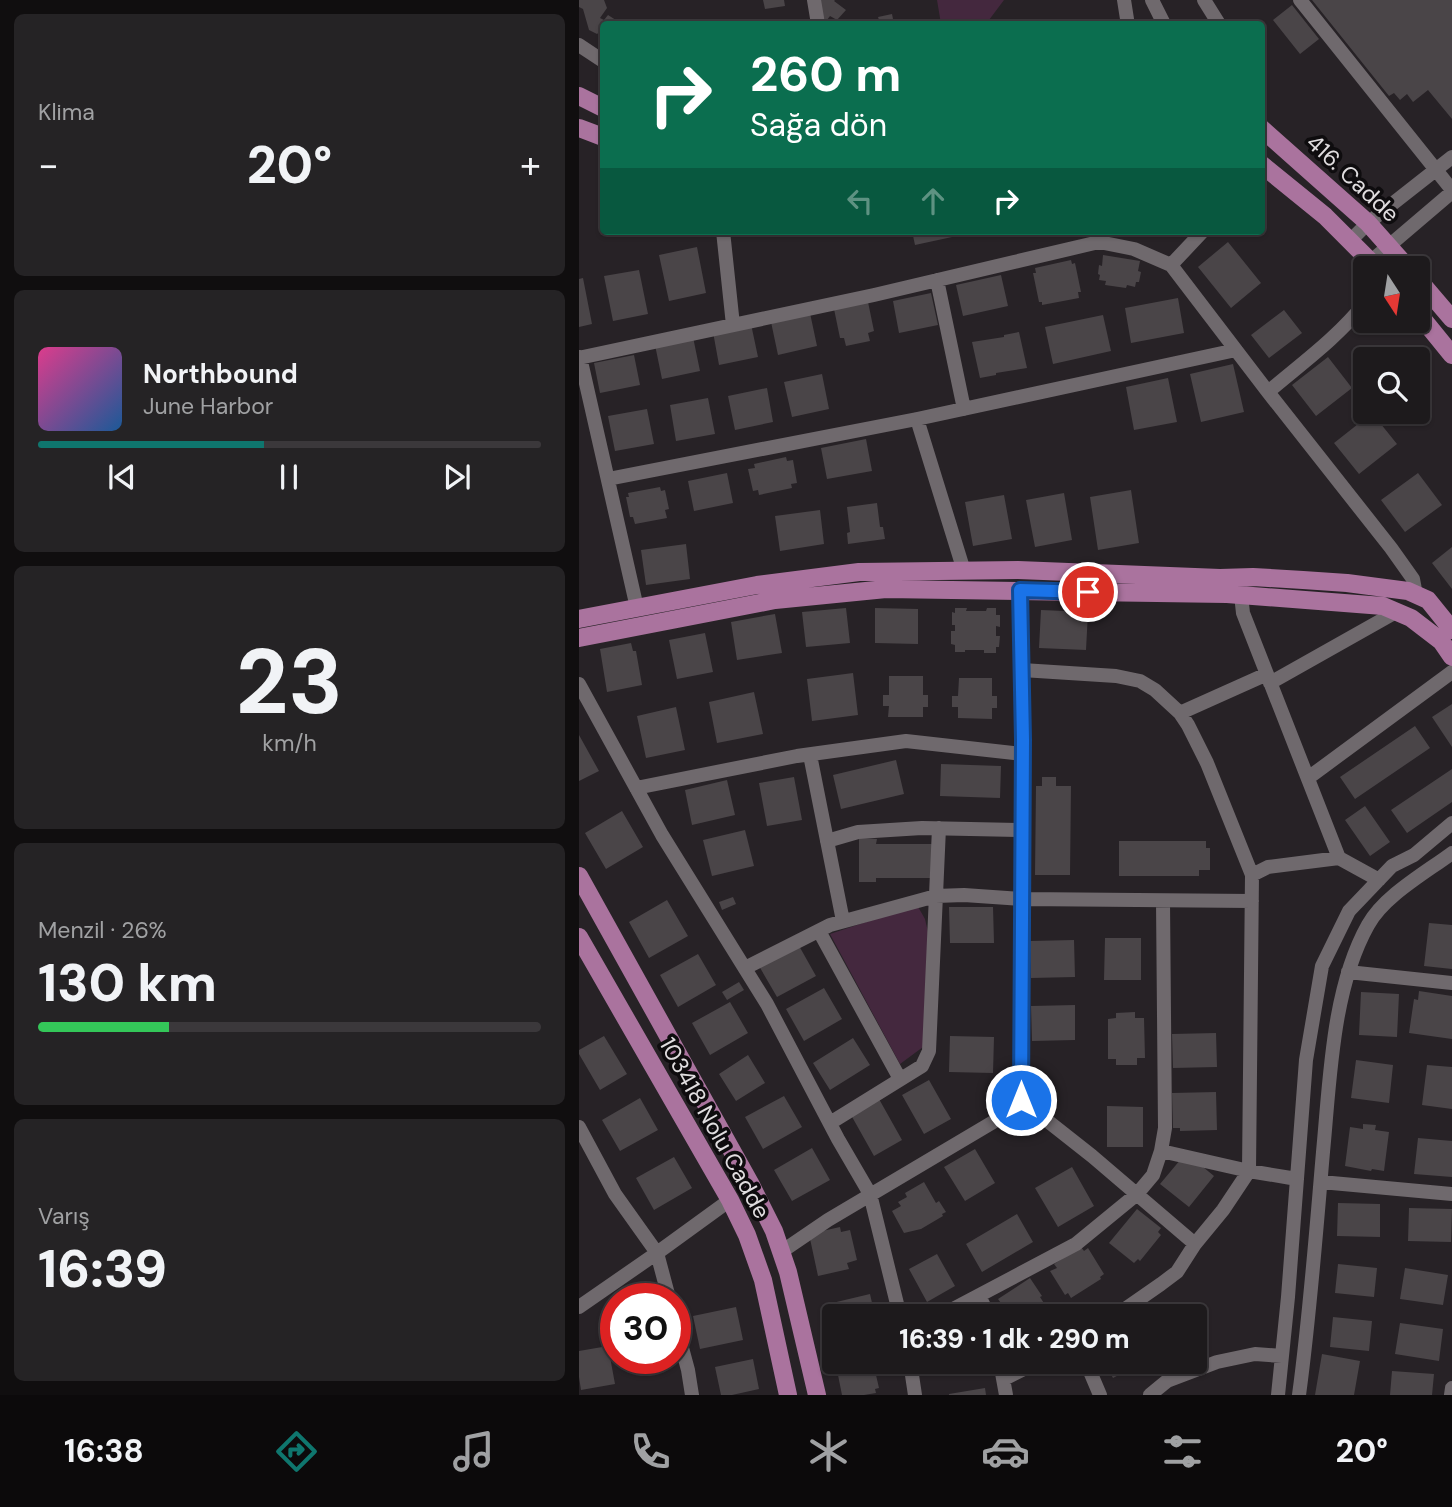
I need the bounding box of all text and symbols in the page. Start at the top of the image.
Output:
text: 260 m [750,42,901,106]
icon: right [635,49,726,140]
text: Klima [38,97,95,127]
text: Sağa dön [750,104,887,146]
street label: 416. Cadde [1300,127,1406,229]
text: 20° [247,131,332,199]
text: − [38,140,59,190]
text: + [520,140,541,190]
icon: left [841,182,879,220]
icon: ahead [914,182,952,220]
icon: right [987,182,1025,220]
north arrow [1353,256,1429,332]
map controls [1353,256,1430,424]
button: search [1353,347,1430,424]
text: Northbound [143,357,298,391]
text: June Harbor [143,391,273,421]
icon: previous [103,458,141,496]
icon: pause [270,458,308,496]
icon: next [438,458,476,496]
pin [1058,562,1118,622]
icon: arrive [1069,573,1107,611]
text: 23 [236,623,343,741]
text: km/h [262,728,317,758]
text: Menzil · 26% [38,915,167,945]
text: 130 km [38,949,217,1017]
street label: 103418 Nolu Cadde [653,1032,777,1224]
position arrow [984,1063,1058,1137]
text: Varış [38,1201,90,1231]
text: 16:39 [38,1235,167,1303]
speed limit sign: 30 [600,1283,691,1374]
text: 16:39 · 1 dk · 290 m [899,1322,1130,1356]
icon: directions [272,1427,321,1476]
icon: music [449,1427,498,1476]
icon: phone [626,1427,675,1476]
icon: climate [804,1427,853,1476]
icon: car [981,1427,1030,1476]
icon: filters [1158,1427,1207,1476]
text: 16:38 [64,1430,144,1472]
text: 20° [1335,1430,1388,1472]

